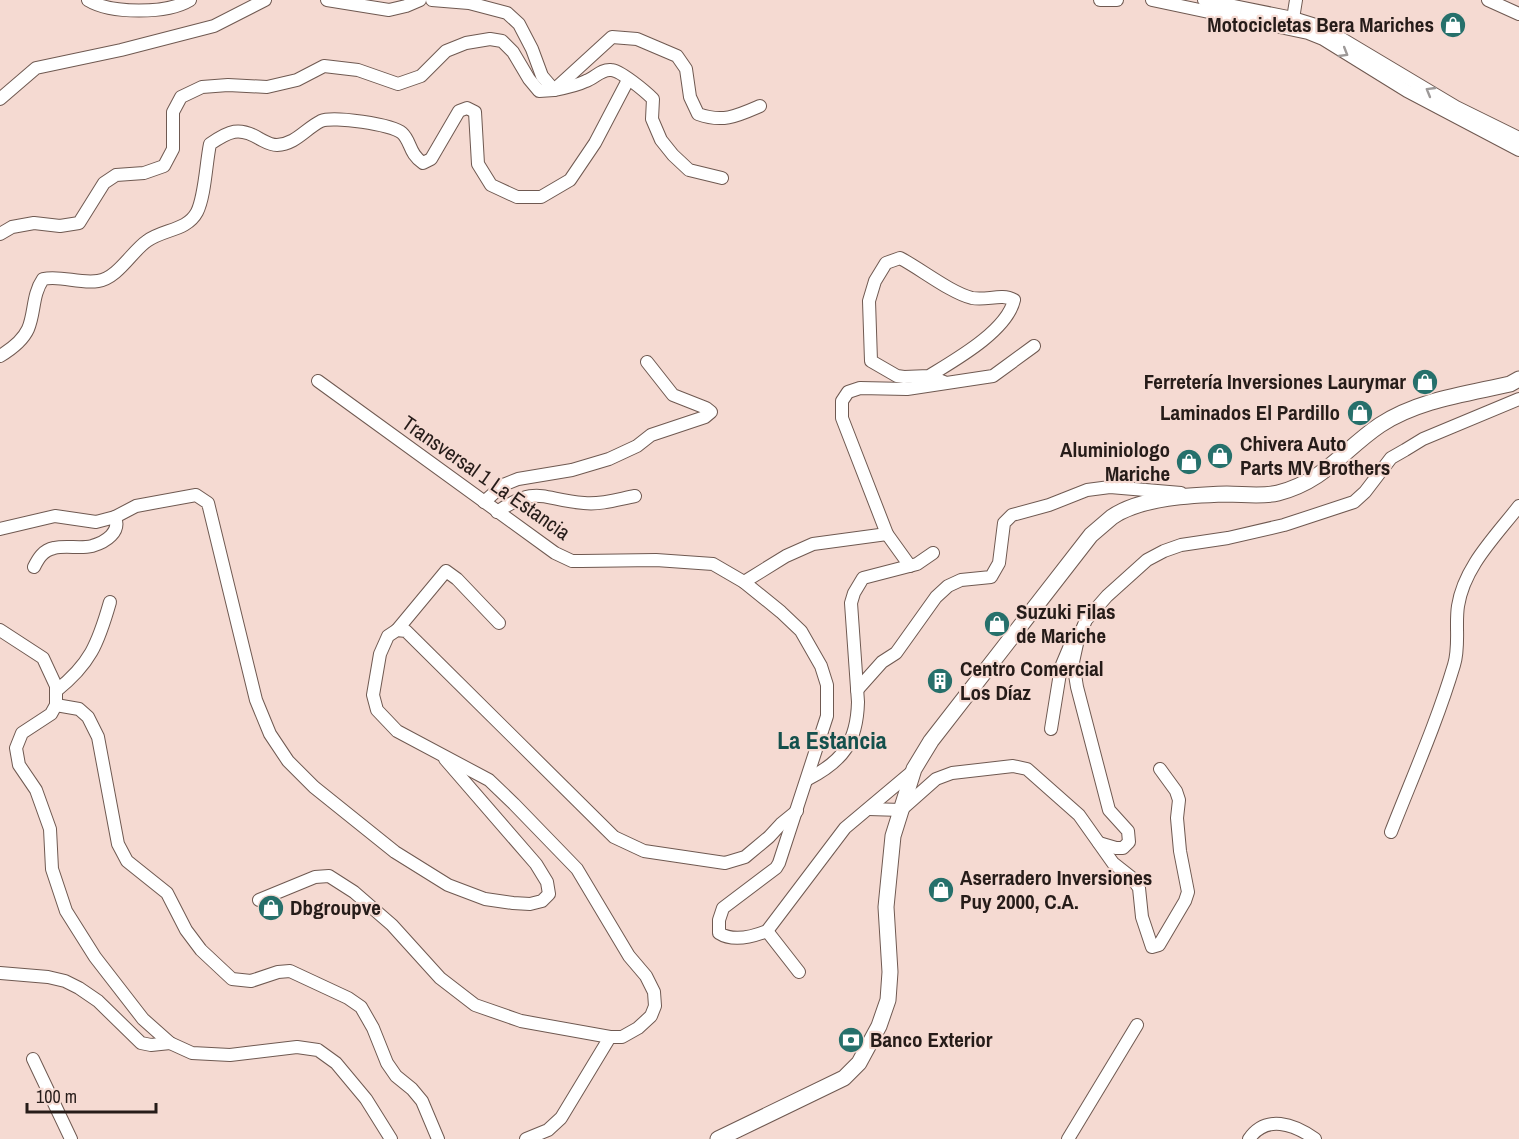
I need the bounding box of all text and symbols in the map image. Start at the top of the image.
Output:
place label: Motocicletas Bera Mariches [1207,10,1434,39]
shop icon: Motocicletas Bera Mariches [1438,10,1468,40]
one-way arrow [1338,45,1348,57]
one-way arrow [1426,87,1436,99]
place label: Ferretería Inversiones Laurymar [1144,367,1406,396]
shop icon: Ferretería Inversiones Laurymar [1410,367,1440,397]
place label: Laminados El Pardillo [1160,398,1340,427]
shop icon: Laminados El Pardillo [1345,398,1375,428]
street label: Transversal 1 La Estancia [396,409,577,547]
place label: Chivera Auto Parts MV Brothers [1240,429,1390,482]
place label: Aluminiologo Mariche [1060,435,1170,488]
shop icon: Chivera Auto Parts MV Brothers [1205,441,1235,471]
shop icon: Aluminiologo Mariche [1174,447,1204,477]
place label: Suzuki Filas de Mariche [1016,597,1116,650]
shop icon: Suzuki Filas de Mariche [982,609,1012,639]
place label: Centro Comercial Los Díaz [960,654,1104,707]
building icon: Centro Comercial Los Díaz [925,666,955,696]
district label: La Estancia [777,724,887,756]
place label: Aserradero Inversiones Puy 2000, C.A. [960,863,1152,916]
shop icon: Aserradero Inversiones Puy 2000, C.A. [926,875,956,905]
shop icon: Dbgroupve [256,893,286,923]
place label: Dbgroupve [290,893,381,922]
bank icon: Banco Exterior [836,1025,866,1055]
place label: Banco Exterior [870,1025,993,1054]
scale bar [27,1076,156,1114]
text: 100 m [36,1084,77,1109]

